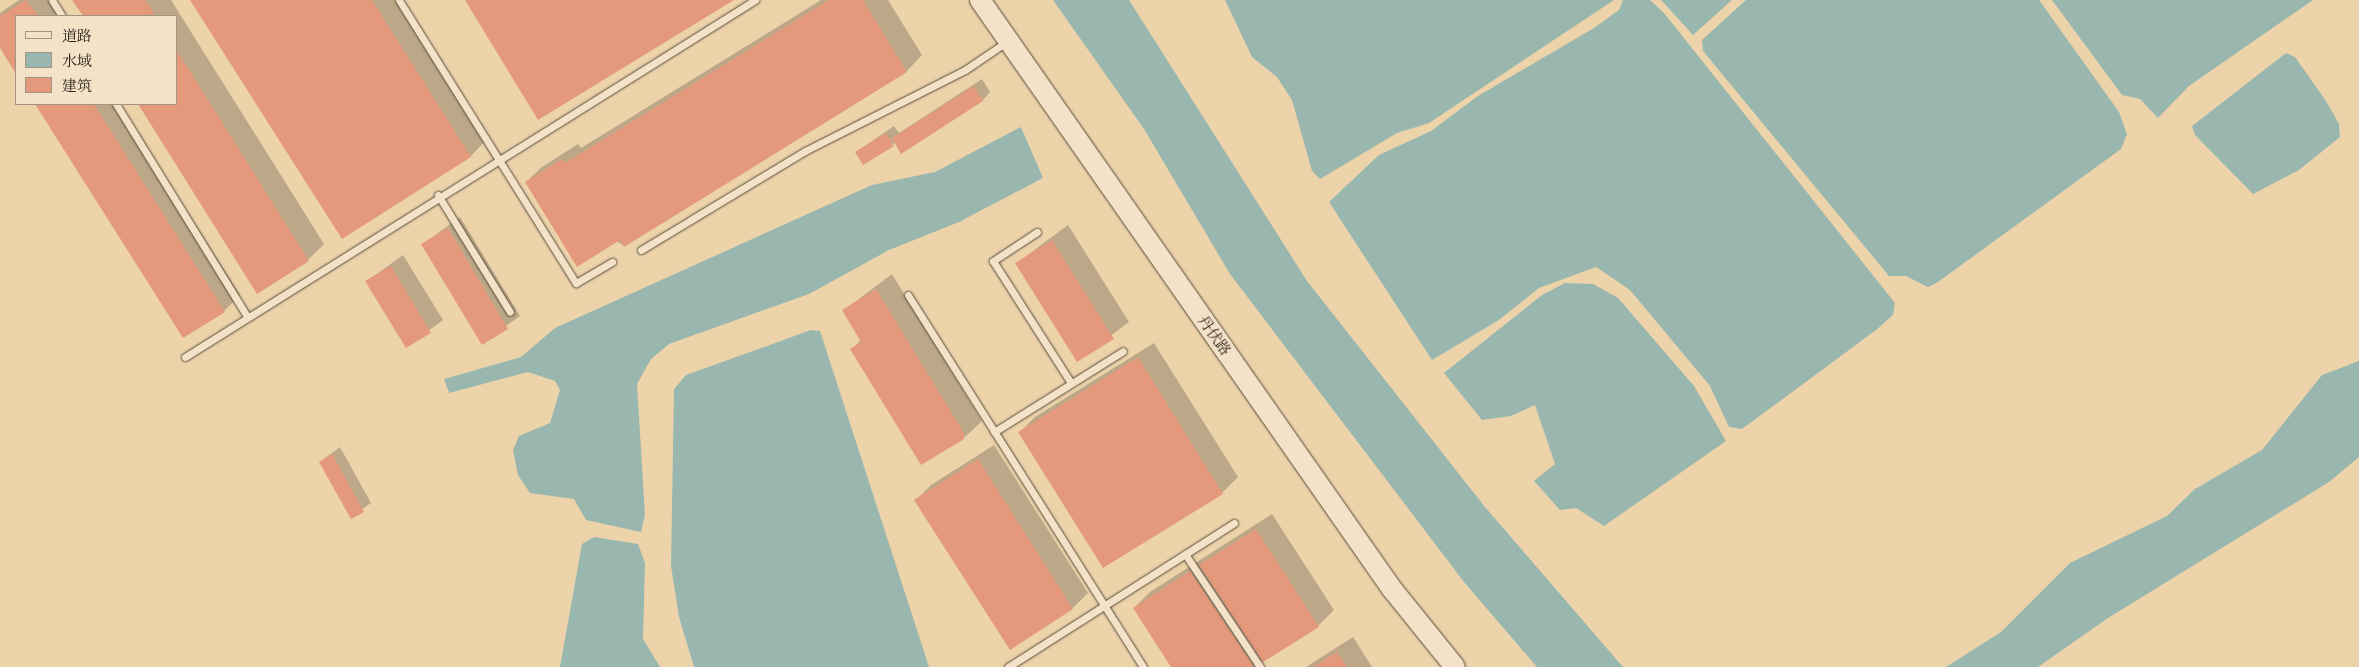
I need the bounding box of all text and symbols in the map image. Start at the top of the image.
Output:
legend [15,15,178,105]
text: 道路 [62,27,92,45]
text: 水域 [62,52,92,70]
text: 建筑 [62,77,92,95]
street label: 丹伏路 [1194,312,1234,360]

